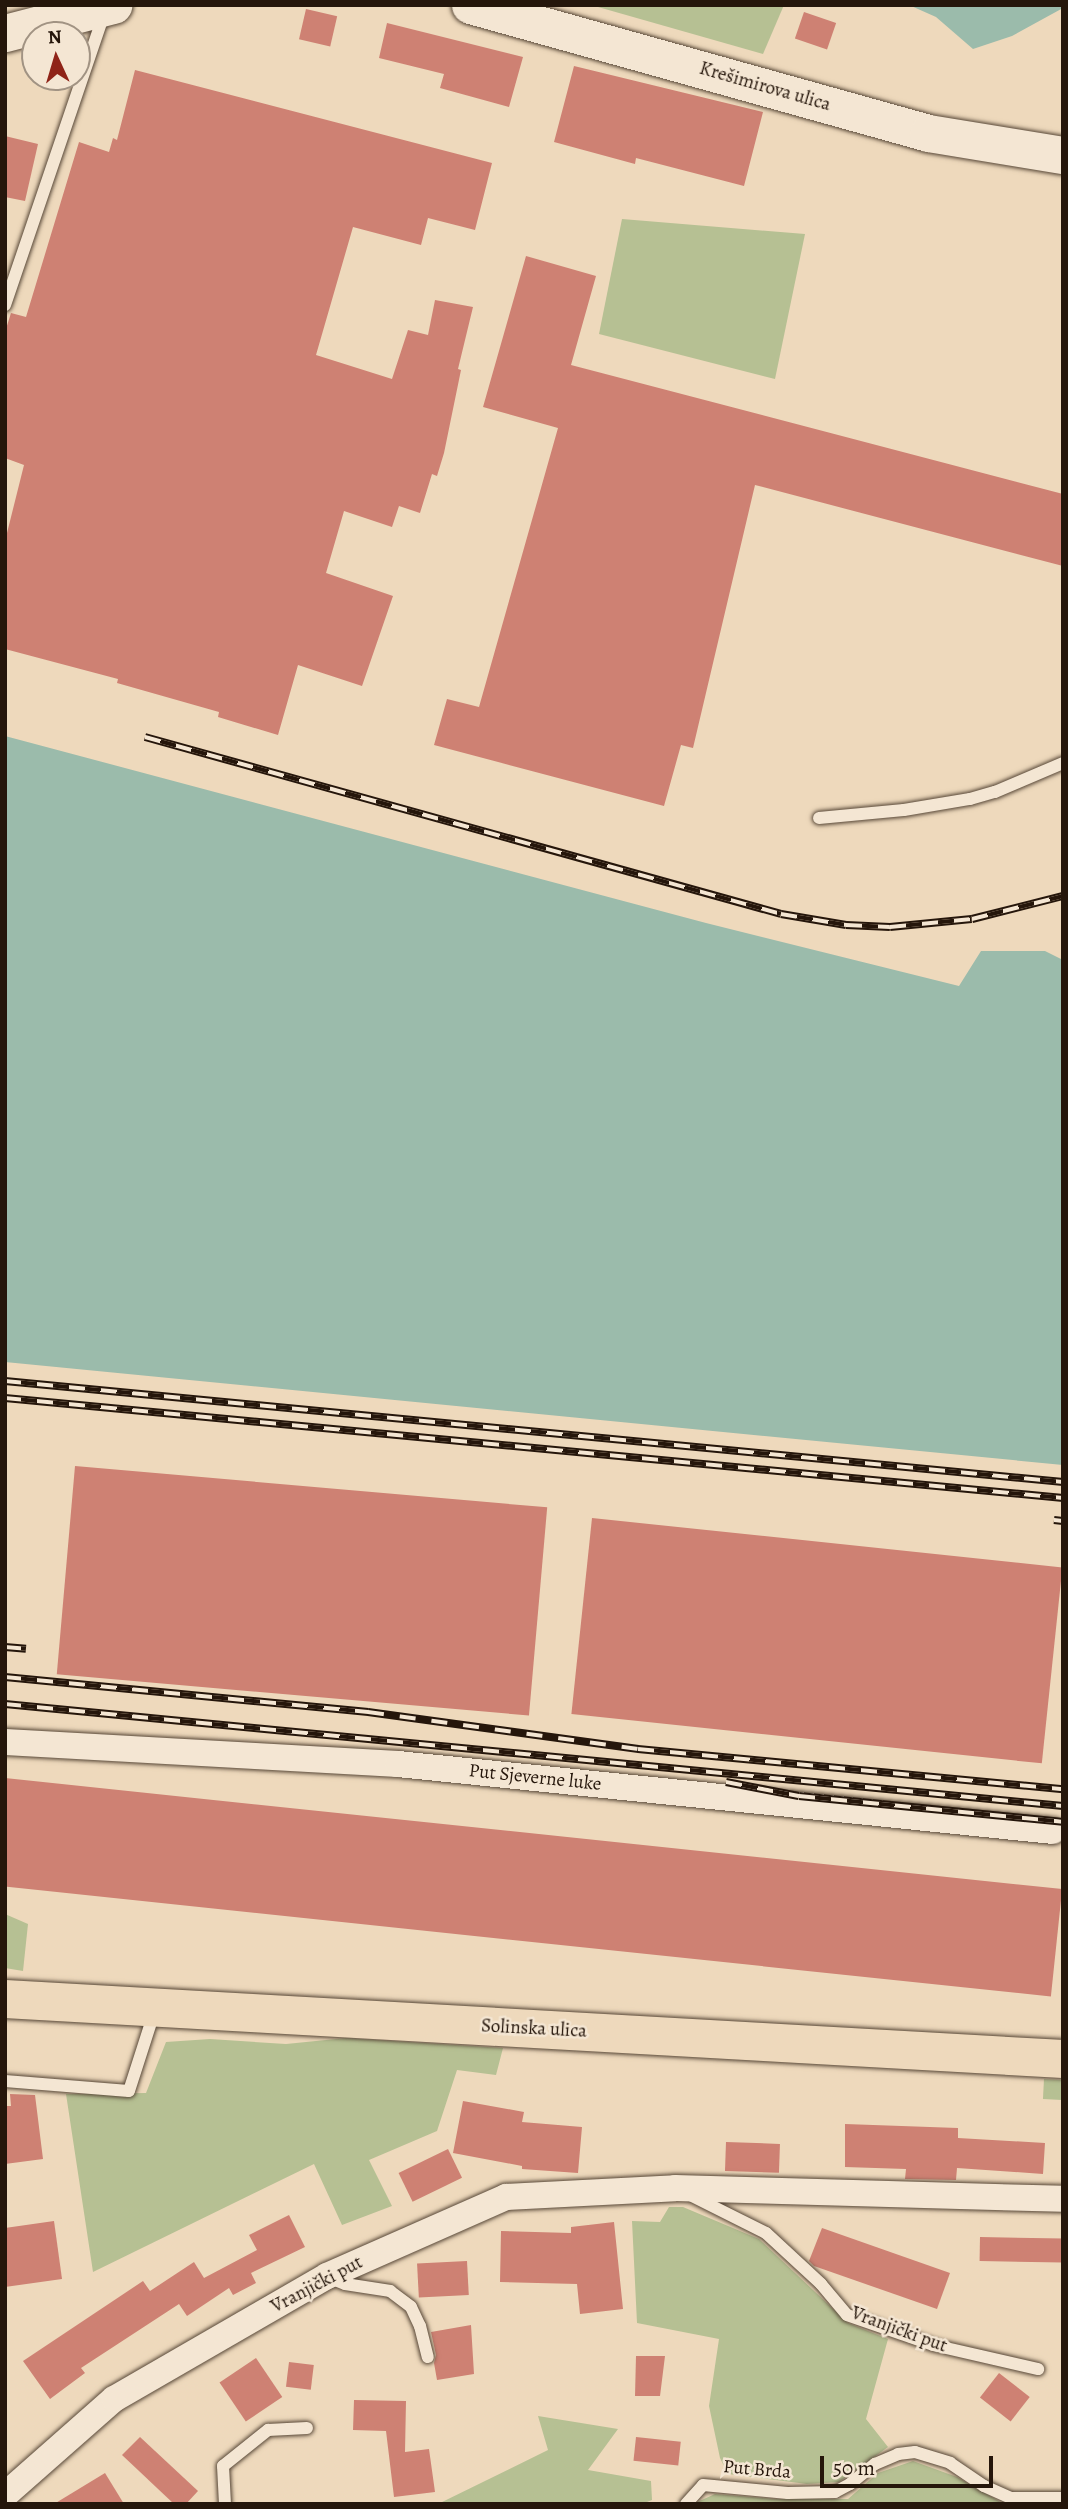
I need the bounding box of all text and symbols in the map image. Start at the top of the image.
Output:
north arrow [21,21,91,91]
text: N [47,24,62,50]
street label: Krešimirova ulica [697,57,833,117]
street label: Put Sjeverne luke [468,1760,602,1796]
street label: Solinska ulica [481,2015,587,2043]
street label: Vranjički put [267,2251,367,2319]
street label: Vranjički put [848,2302,950,2358]
scale bar [823,2442,996,2486]
text: 50 m [833,2454,875,2482]
street label: Put Brda [722,2456,792,2484]

